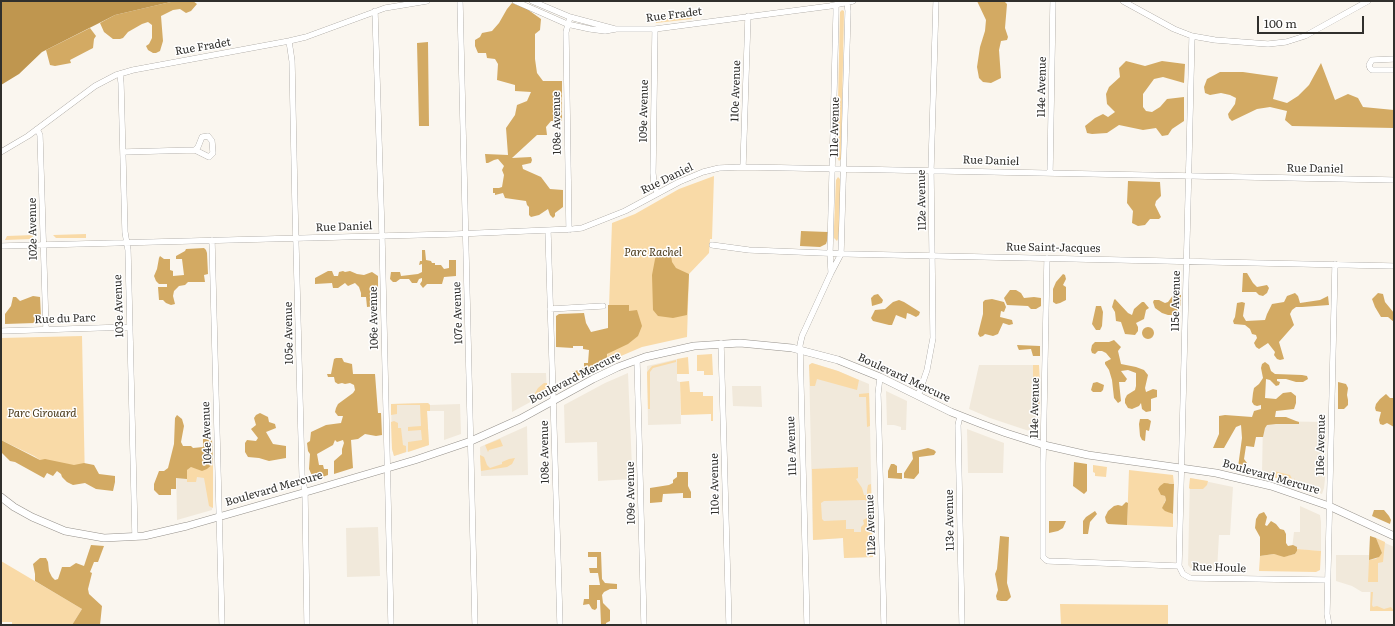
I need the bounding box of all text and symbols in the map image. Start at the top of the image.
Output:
street label: Rue Fradet [645,5,703,25]
scale bar [1259,8,1366,34]
text: 100 m [1264,14,1297,32]
street label: Rue Fradet [174,36,232,58]
street label: 114e Avenue [1035,56,1049,118]
street label: 110e Avenue [728,60,744,122]
street label: 109e Avenue [637,79,651,143]
street label: 108e Avenue [550,91,564,155]
street label: 111e Avenue [828,97,842,157]
street label: Rue Daniel [962,153,1020,169]
street label: Rue Daniel [639,161,695,197]
street label: Rue Daniel [1287,162,1343,176]
street label: 112e Avenue [915,169,929,231]
street label: 102e Avenue [26,197,40,261]
street label: Rue Daniel [315,219,373,235]
street label: Rue Saint-Jacques [1006,241,1100,255]
park label: Parc Rachel [624,246,682,260]
street label: 115e Avenue [1169,270,1183,332]
street label: 103e Avenue [111,274,127,338]
street label: 107e Avenue [450,281,466,345]
street label: 106e Avenue [367,286,381,350]
street label: 105e Avenue [282,301,296,365]
street label: Rue du Parc [34,311,96,327]
street label: Boulevard Mercure [527,349,623,407]
street label: Boulevard Mercure [856,351,952,405]
street label: 114e Avenue [1028,377,1042,439]
street label: 104e Avenue [199,401,215,465]
park label: Parc Girouard [7,407,77,421]
street label: 116e Avenue [1314,414,1328,476]
street label: 111e Avenue [784,416,800,476]
street label: 108e Avenue [538,420,552,484]
street label: 110e Avenue [708,453,722,515]
street label: Boulevard Mercure [1221,457,1321,497]
street label: 109e Avenue [624,461,638,525]
street label: Boulevard Mercure [224,469,324,509]
street label: 113e Avenue [943,489,957,551]
street label: 112e Avenue [863,494,879,556]
street label: Rue Houle [1192,560,1246,576]

